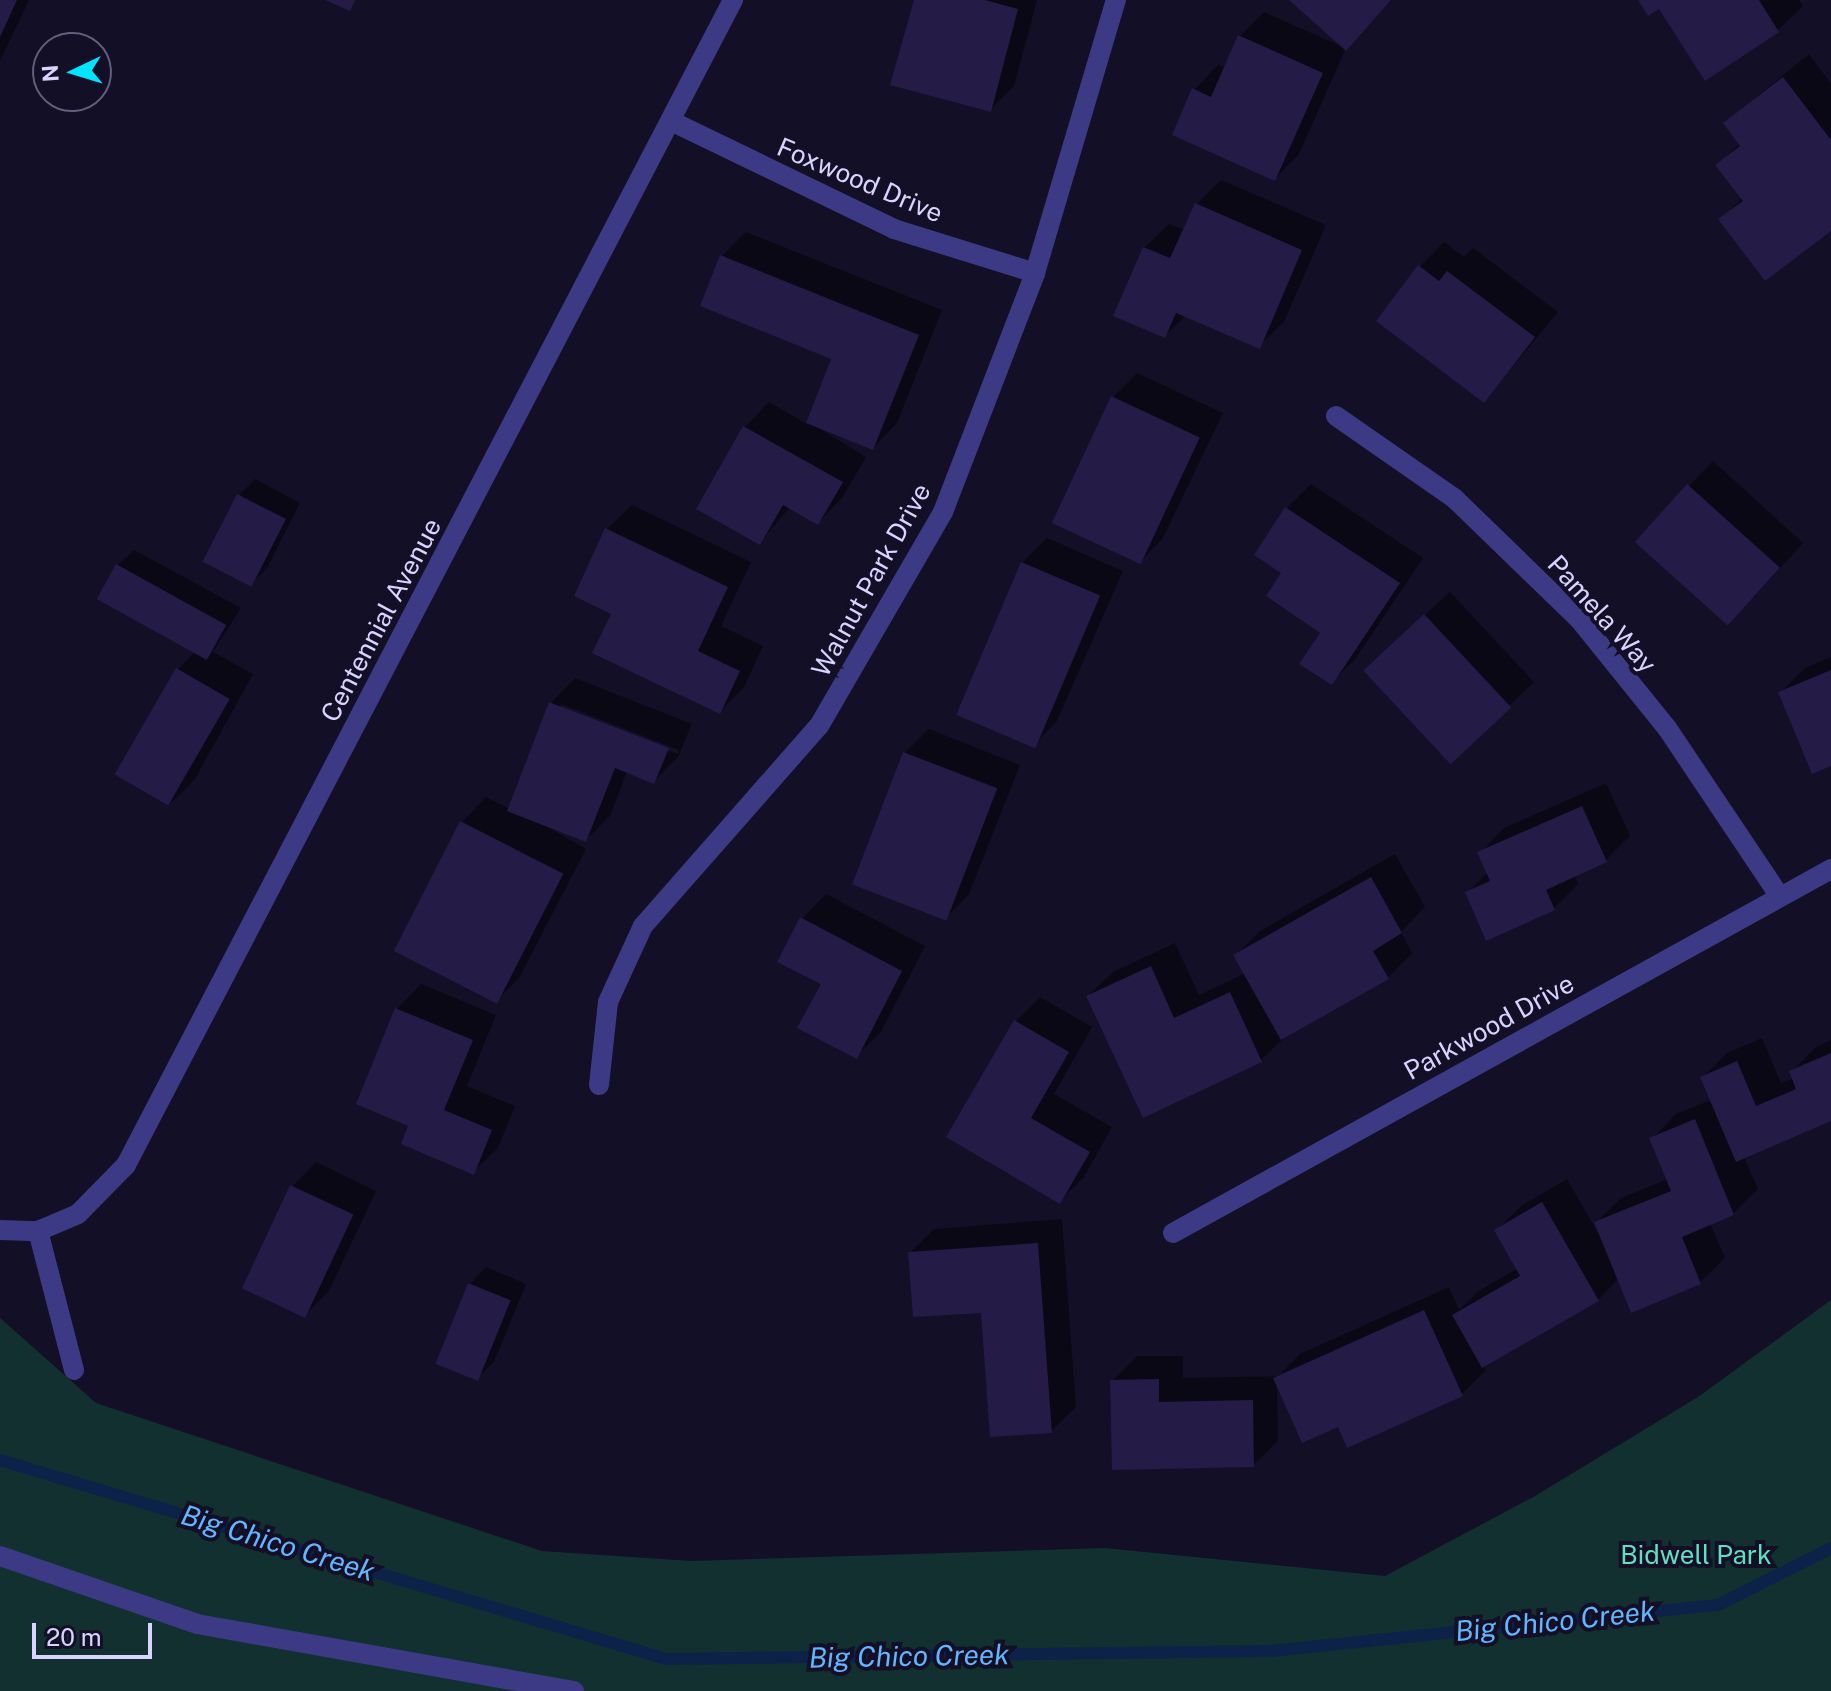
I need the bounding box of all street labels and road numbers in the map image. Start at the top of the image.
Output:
street label: Foxwood Drive [772,131,948,229]
street label: Walnut Park Drive [805,478,937,682]
street label: Centennial Avenue [314,513,448,727]
street label: Pamela Way [1541,549,1663,679]
street label: Parkwood Drive [1399,967,1579,1087]

